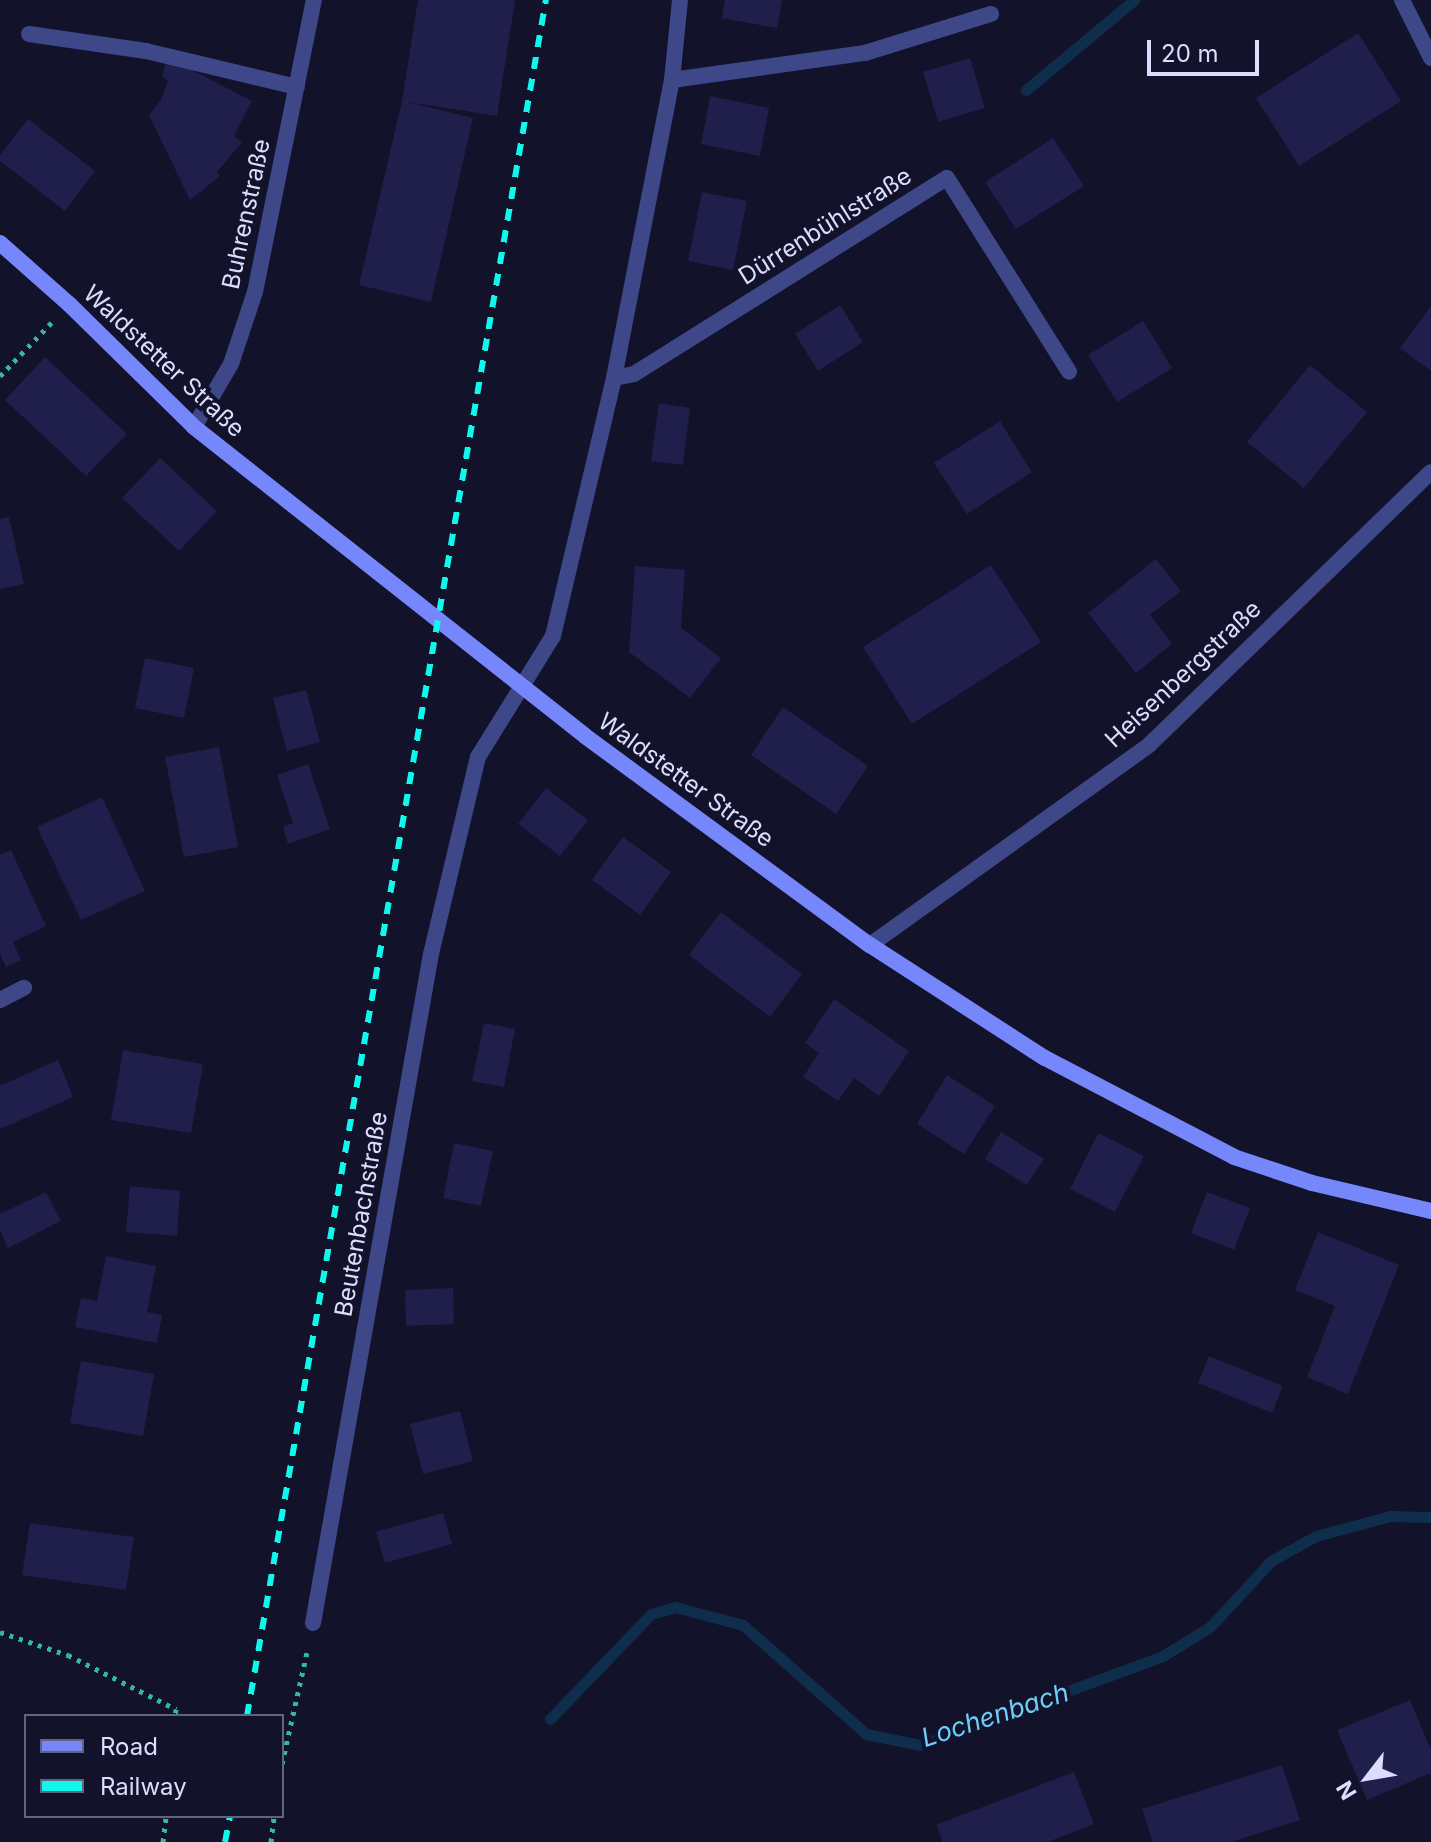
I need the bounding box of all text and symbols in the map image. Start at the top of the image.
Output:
scale bar [1151,24,1263,74]
text: 20 m [1161,39,1219,68]
street label: Buhrenstraße [216,136,276,292]
street label: Dürrenbühlstraße [733,161,917,291]
street label: Waldstetter Straße [77,279,251,443]
street label: Heisenbergstraße [1099,594,1267,754]
street label: Waldstetter Straße [593,707,779,853]
street label: Beutenbachstraße [329,1109,393,1319]
water label: Lochenbach [917,1677,1073,1753]
legend [24,1714,284,1818]
text: Road [100,1732,158,1761]
north arrow [1327,1738,1407,1818]
text: Railway [100,1772,187,1801]
text: N [1331,1776,1362,1804]

